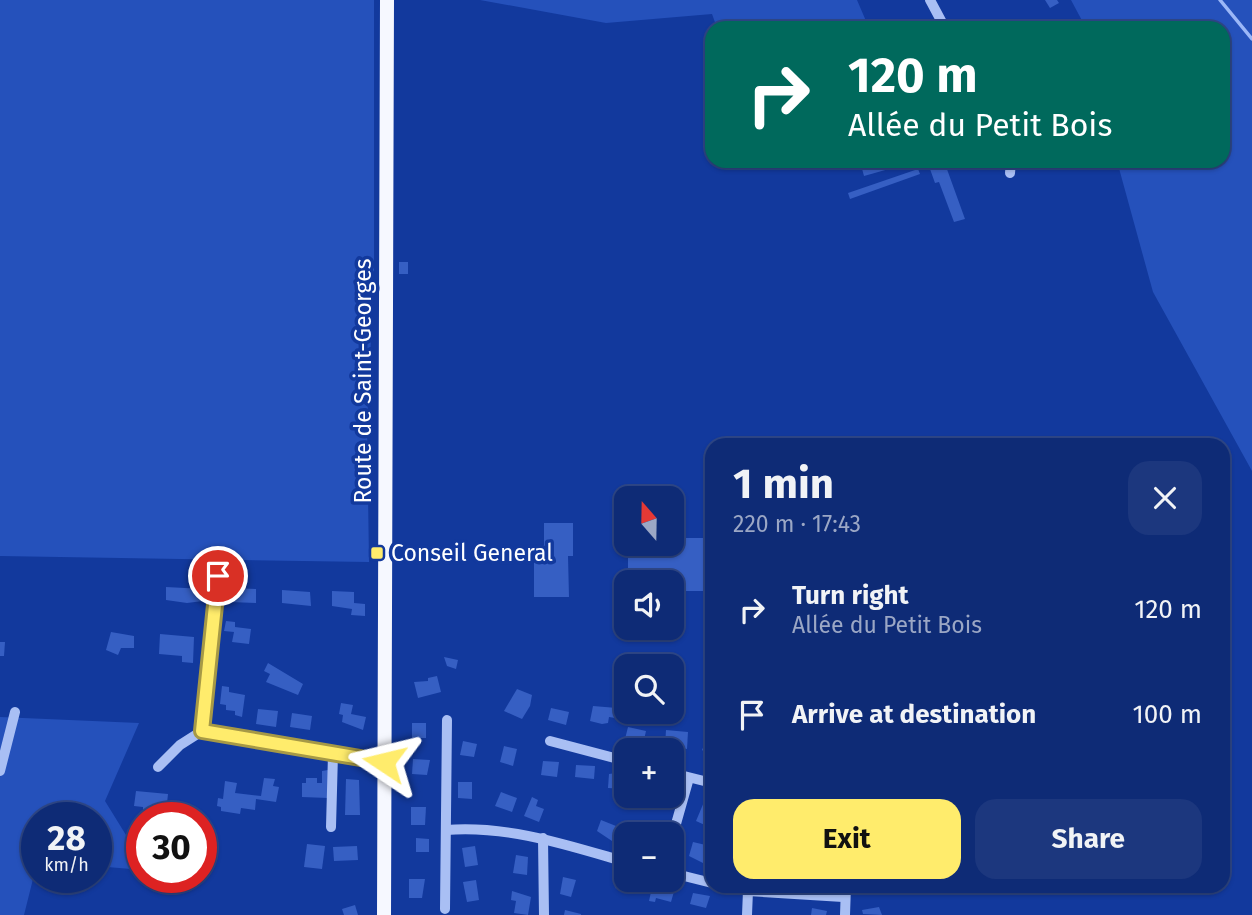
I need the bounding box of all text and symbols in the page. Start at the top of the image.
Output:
text: 120 m [848,46,978,105]
icon: right [733,49,824,140]
text: Allée du Petit Bois [848,106,1112,144]
street label: Route de Saint-Georges [349,259,377,503]
text: 1 min [733,459,834,509]
button: close [1128,461,1202,535]
north arrow [614,486,684,556]
map controls [614,486,684,892]
text: 220 m · 17:43 [733,510,861,538]
place label: Conseil General [391,539,553,567]
marker: Conseil General [369,545,385,561]
pin [188,546,248,606]
icon: arrive [199,557,237,595]
button: sound [614,570,684,640]
text: Turn right [792,580,909,611]
icon: right [733,591,771,629]
text: 120 m [1134,594,1202,625]
text: Allée du Petit Bois [792,611,982,639]
button: search [614,654,684,724]
icon: arrive [733,696,771,734]
text: Arrive at destination [792,699,1036,730]
text: 100 m [1133,699,1202,730]
position arrow [347,725,421,799]
button: + [614,738,684,808]
button: Exit [733,799,961,879]
button: Share [975,799,1202,879]
speed limit sign: 30 [126,802,217,893]
text: 28 [47,817,86,859]
button: − [614,822,684,892]
text: km/h [44,854,89,876]

